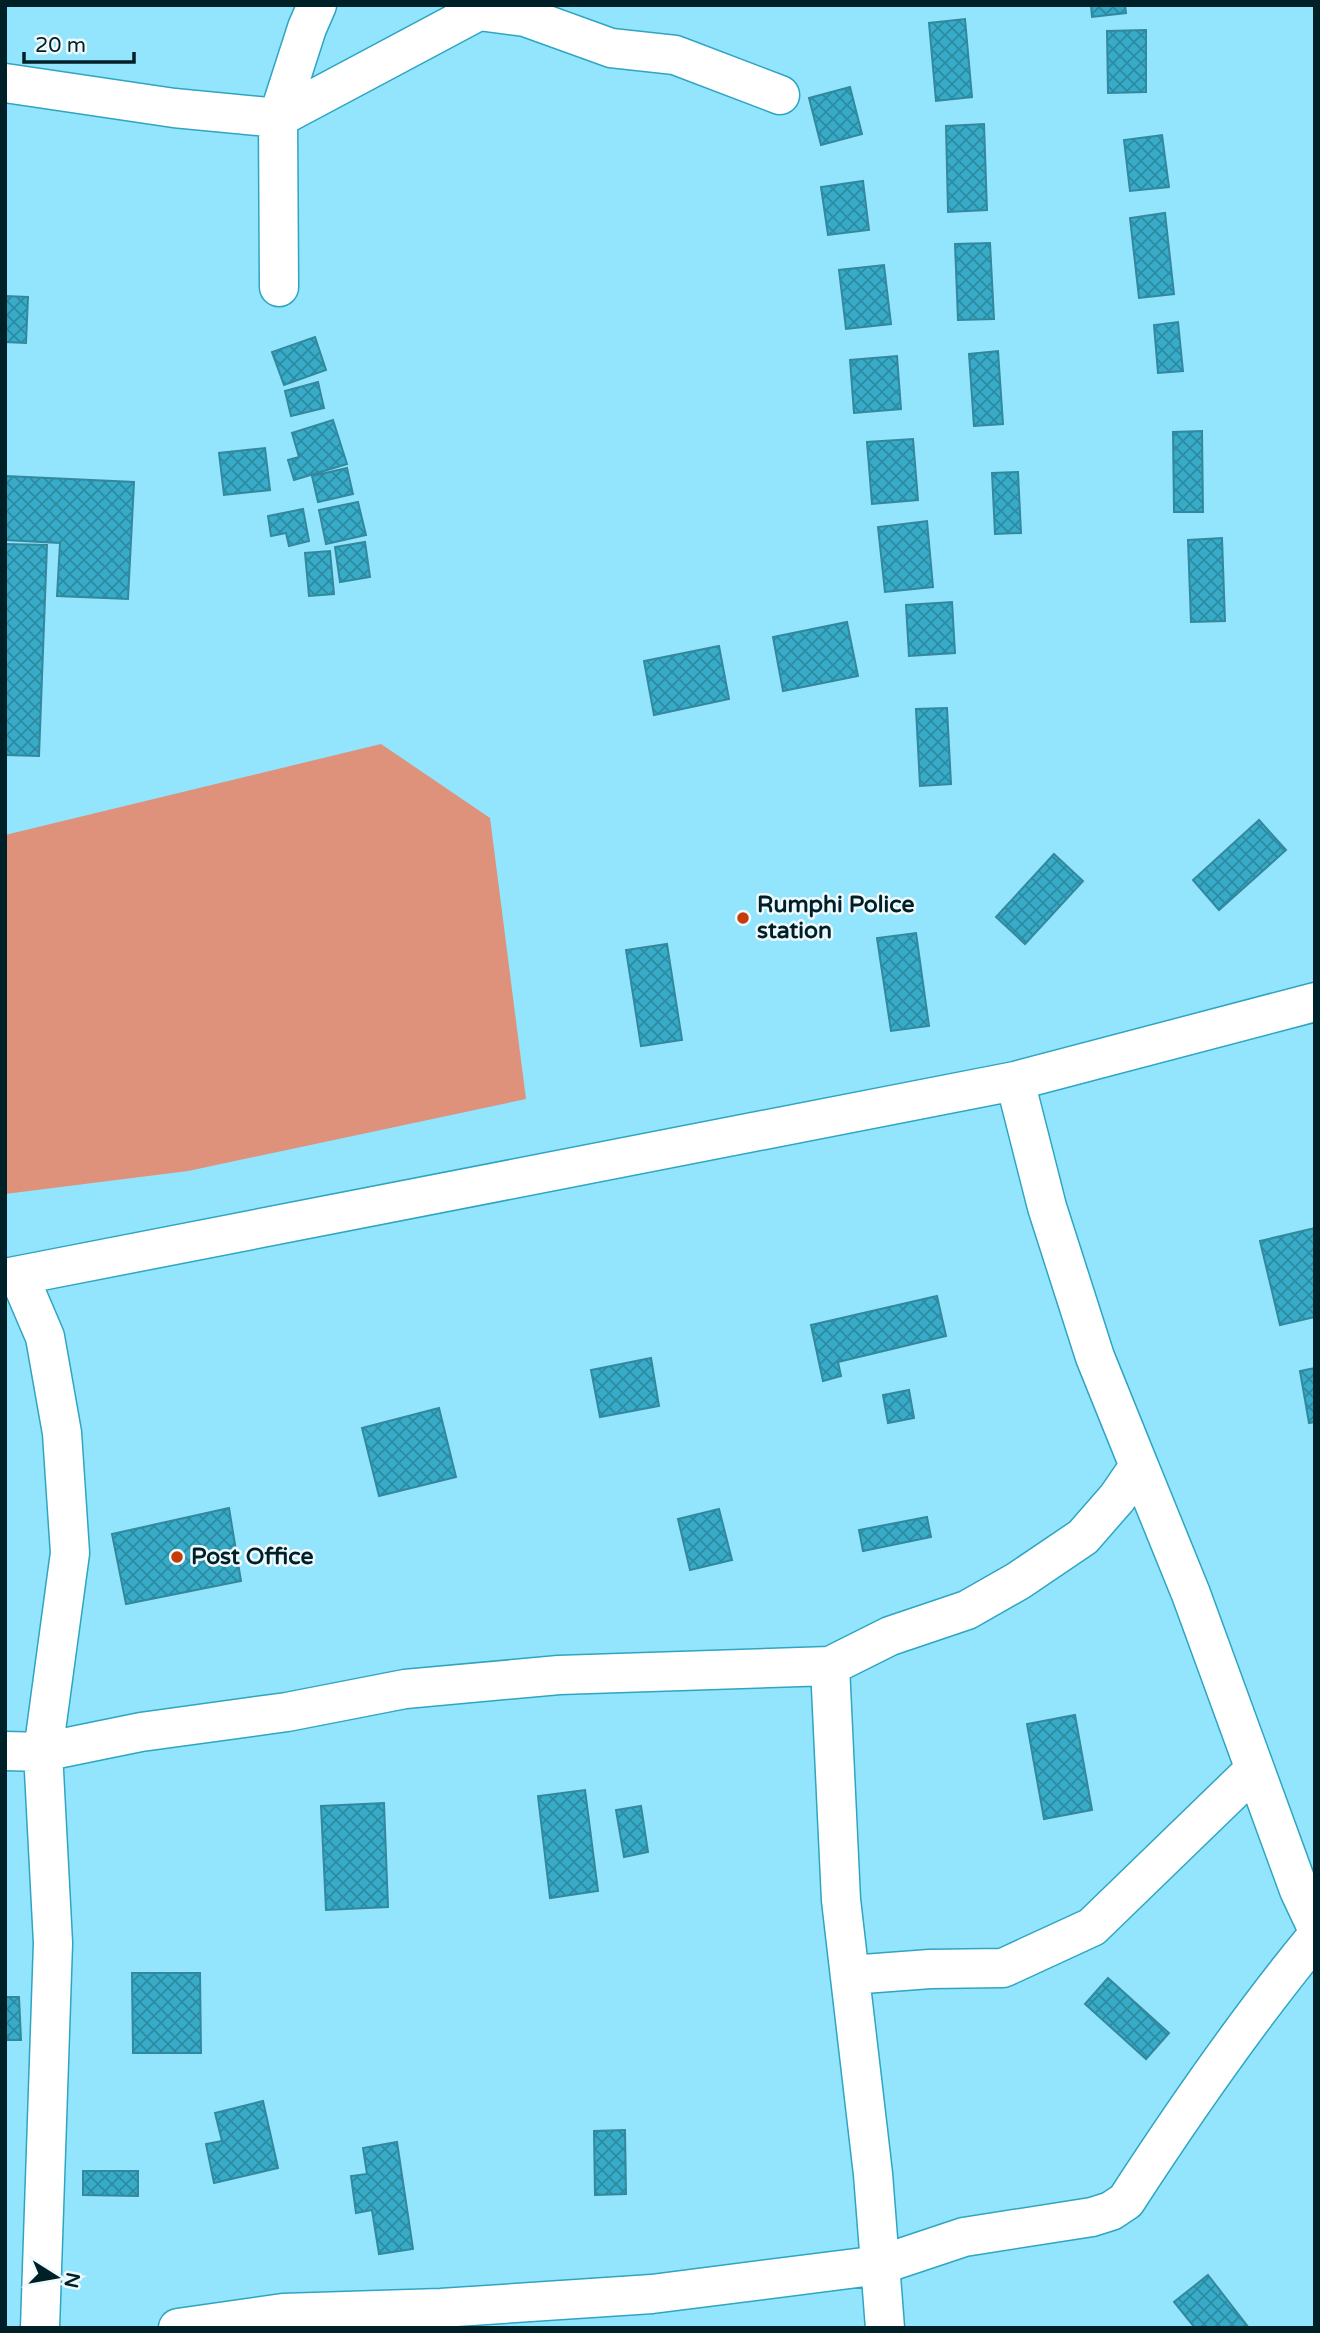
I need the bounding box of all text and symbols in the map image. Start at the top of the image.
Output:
scale bar [24,21,135,65]
text: 20 m [35,33,86,58]
place label: Rumphi Police station [757,891,914,945]
marker: Rumphi Police station [735,910,751,926]
place label: Post Office [191,1543,313,1571]
marker: Post Office [169,1549,185,1565]
north arrow [21,2242,91,2312]
text: N [59,2270,84,2290]

